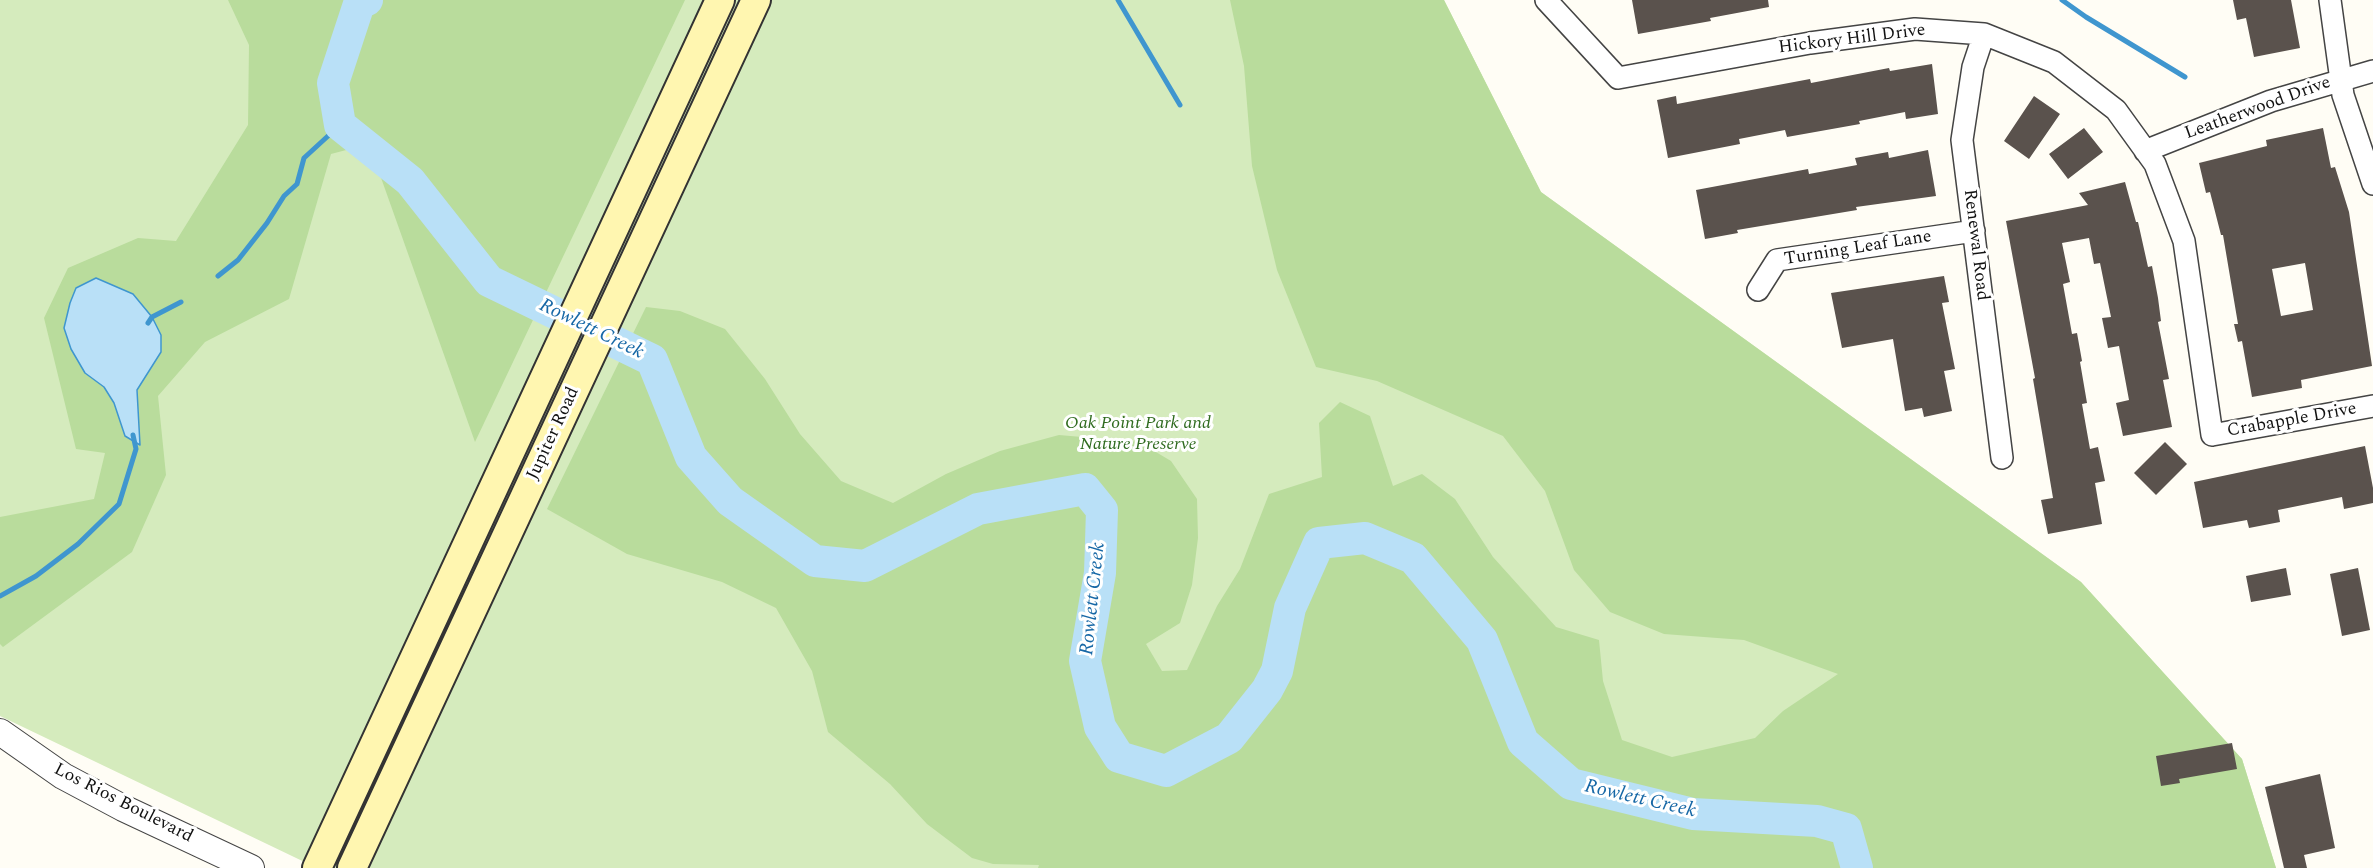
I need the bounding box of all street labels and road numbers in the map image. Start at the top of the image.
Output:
street label: Hickory Hill Drive [1777,20,1927,60]
street label: Leatherwood Drive [2182,73,2334,145]
street label: Renewal Road [1957,188,1993,302]
street label: Turning Leaf Lane [1783,227,1933,271]
street label: Jupiter Road [523,384,585,484]
street label: Crabapple Drive [2226,399,2358,443]
street label: Los Rios Boulevard [50,760,196,848]

